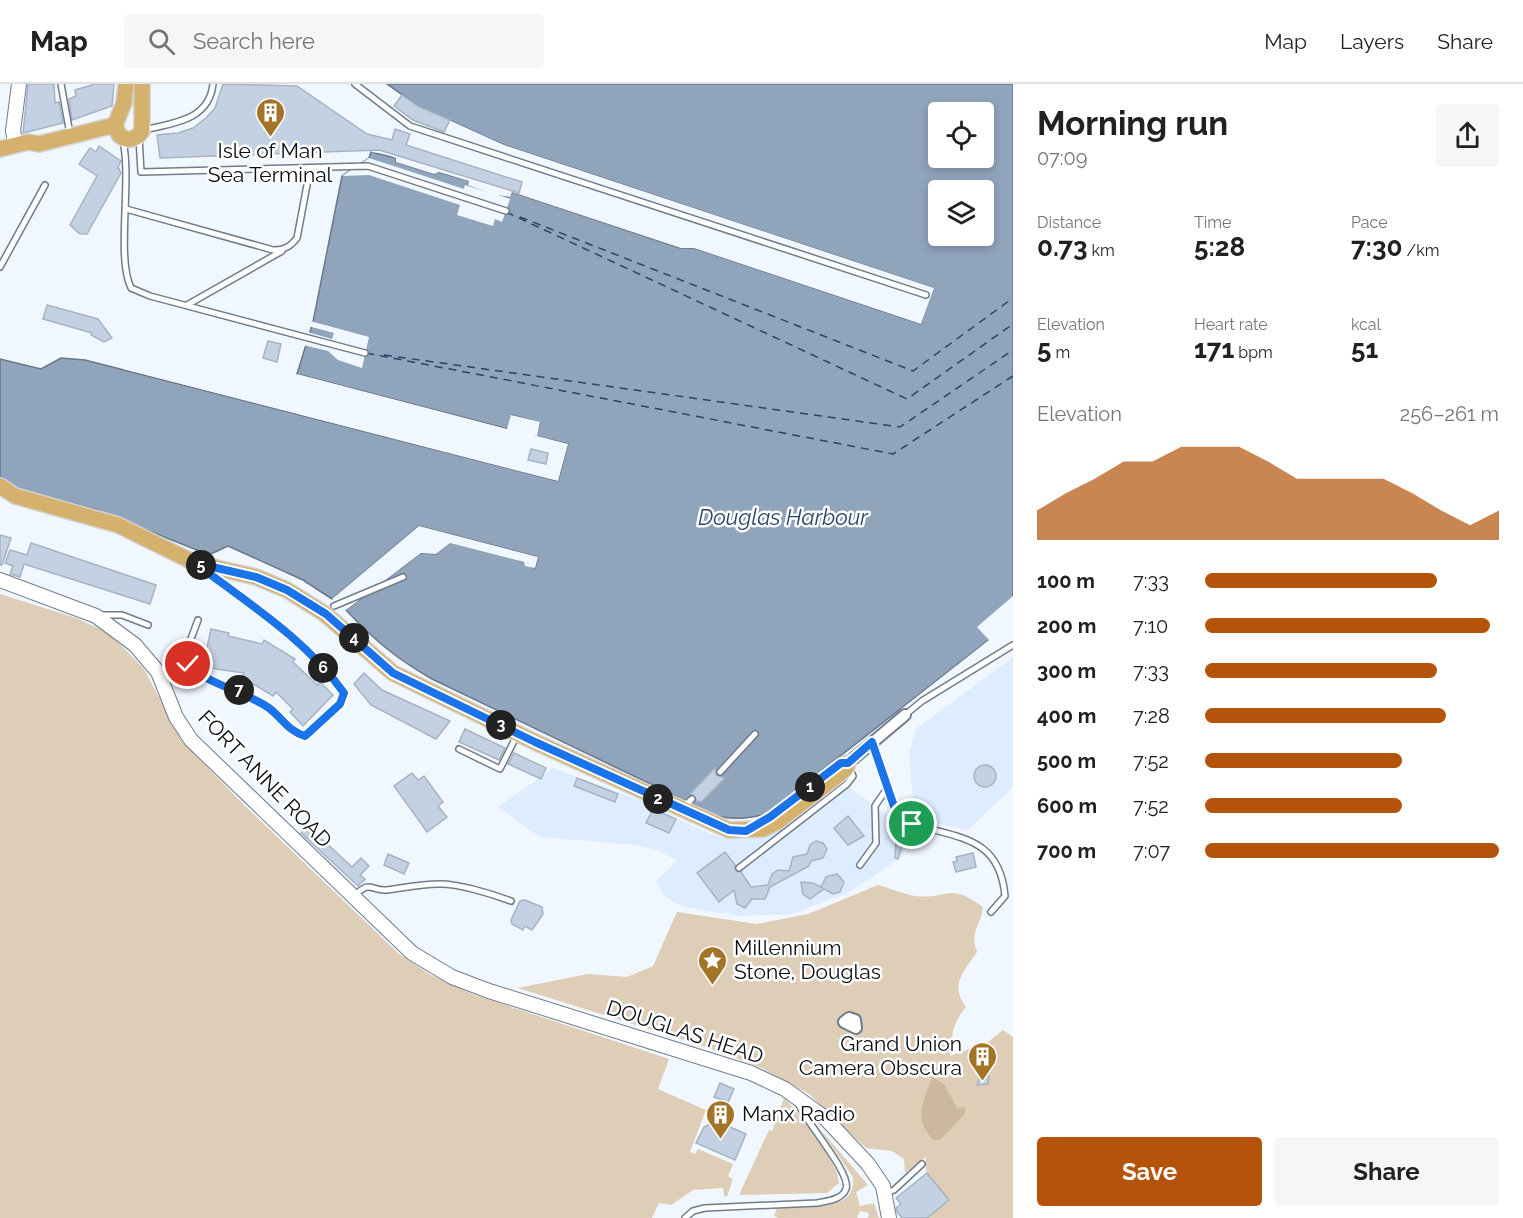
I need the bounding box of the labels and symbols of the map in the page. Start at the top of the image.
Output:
building icon: Isle of Man Sea Terminal [254,96,286,138]
place label: Isle of Man Sea Terminal [208,138,333,187]
water label: Douglas Harbour [698,504,869,530]
pin: 5 [186,550,216,580]
pin: 4 [339,623,369,653]
pin [162,638,213,689]
pin: 6 [308,653,338,683]
pin: 7 [224,675,254,705]
street label: FORT ANNE ROAD [193,705,337,853]
pin: 3 [486,710,516,740]
pin: 1 [795,772,825,802]
pin: 2 [643,784,673,814]
pin [886,798,937,849]
place label: Millennium Stone, Douglas [734,935,881,984]
place icon: Millennium Stone, Douglas [697,944,729,986]
street label: DOUGLAS HEAD [604,994,767,1069]
place label: Grand Union Camera Obscura [799,1031,962,1080]
building icon: Grand Union Camera Obscura [967,1040,999,1082]
building icon: Manx Radio [705,1098,737,1140]
place label: Manx Radio [742,1101,855,1126]

